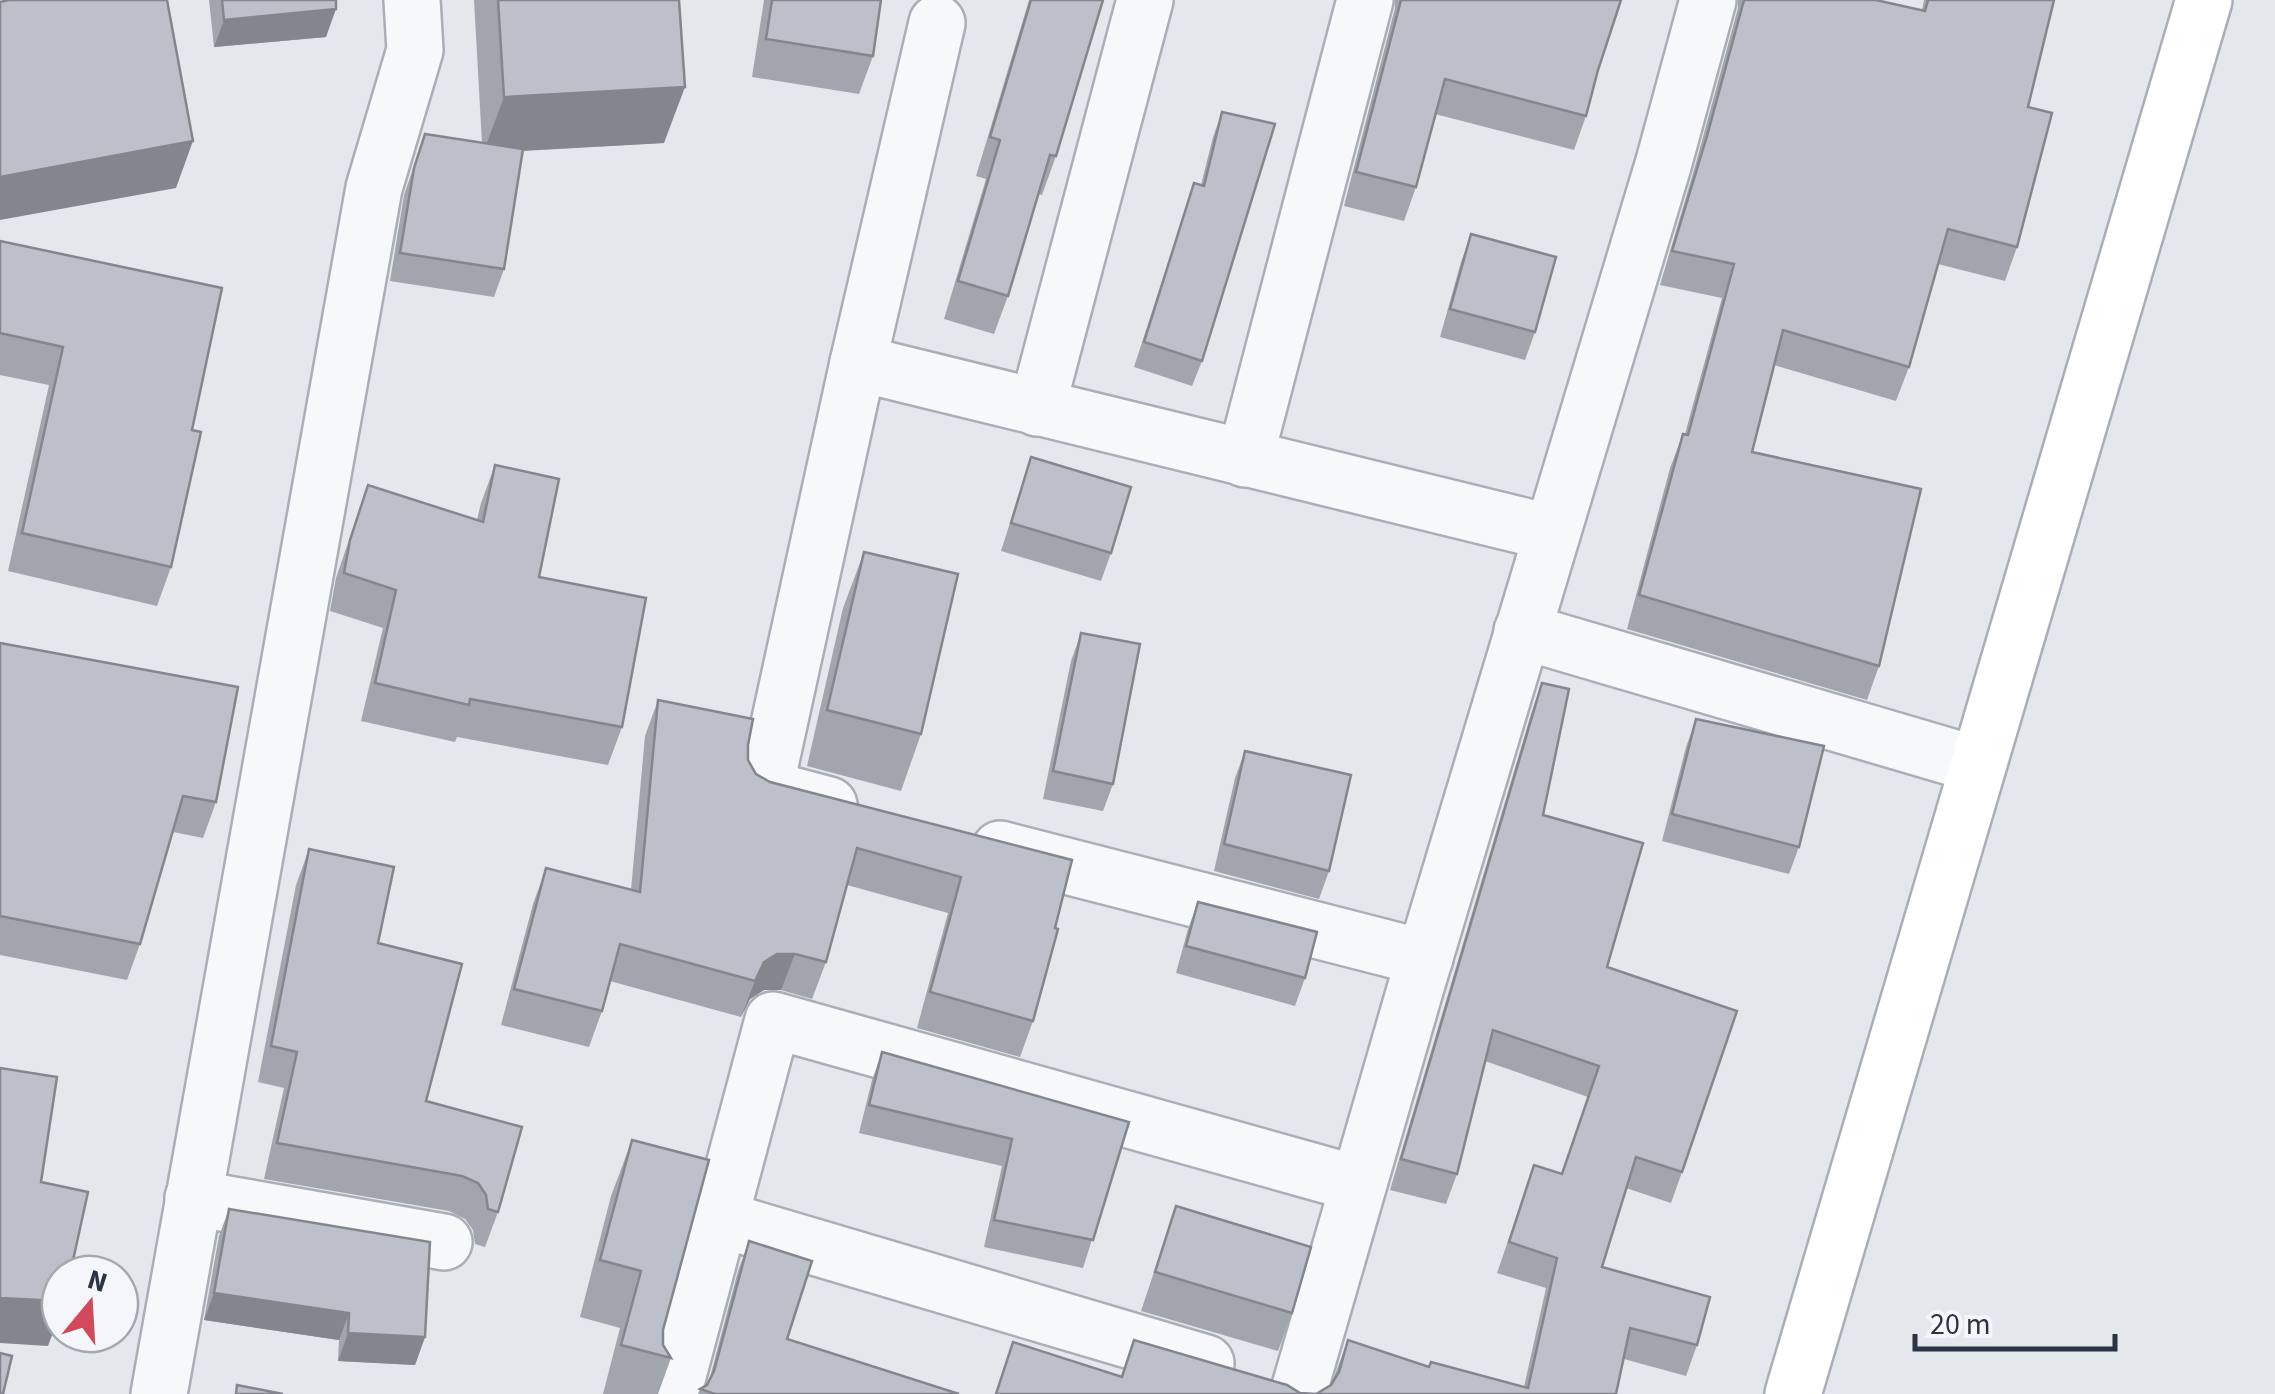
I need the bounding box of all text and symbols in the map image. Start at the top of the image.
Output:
north arrow [40,1254,140,1354]
text: N [82,1259,112,1303]
scale bar [1915,1289,2115,1351]
text: 20 m [1930,1303,1991,1346]

